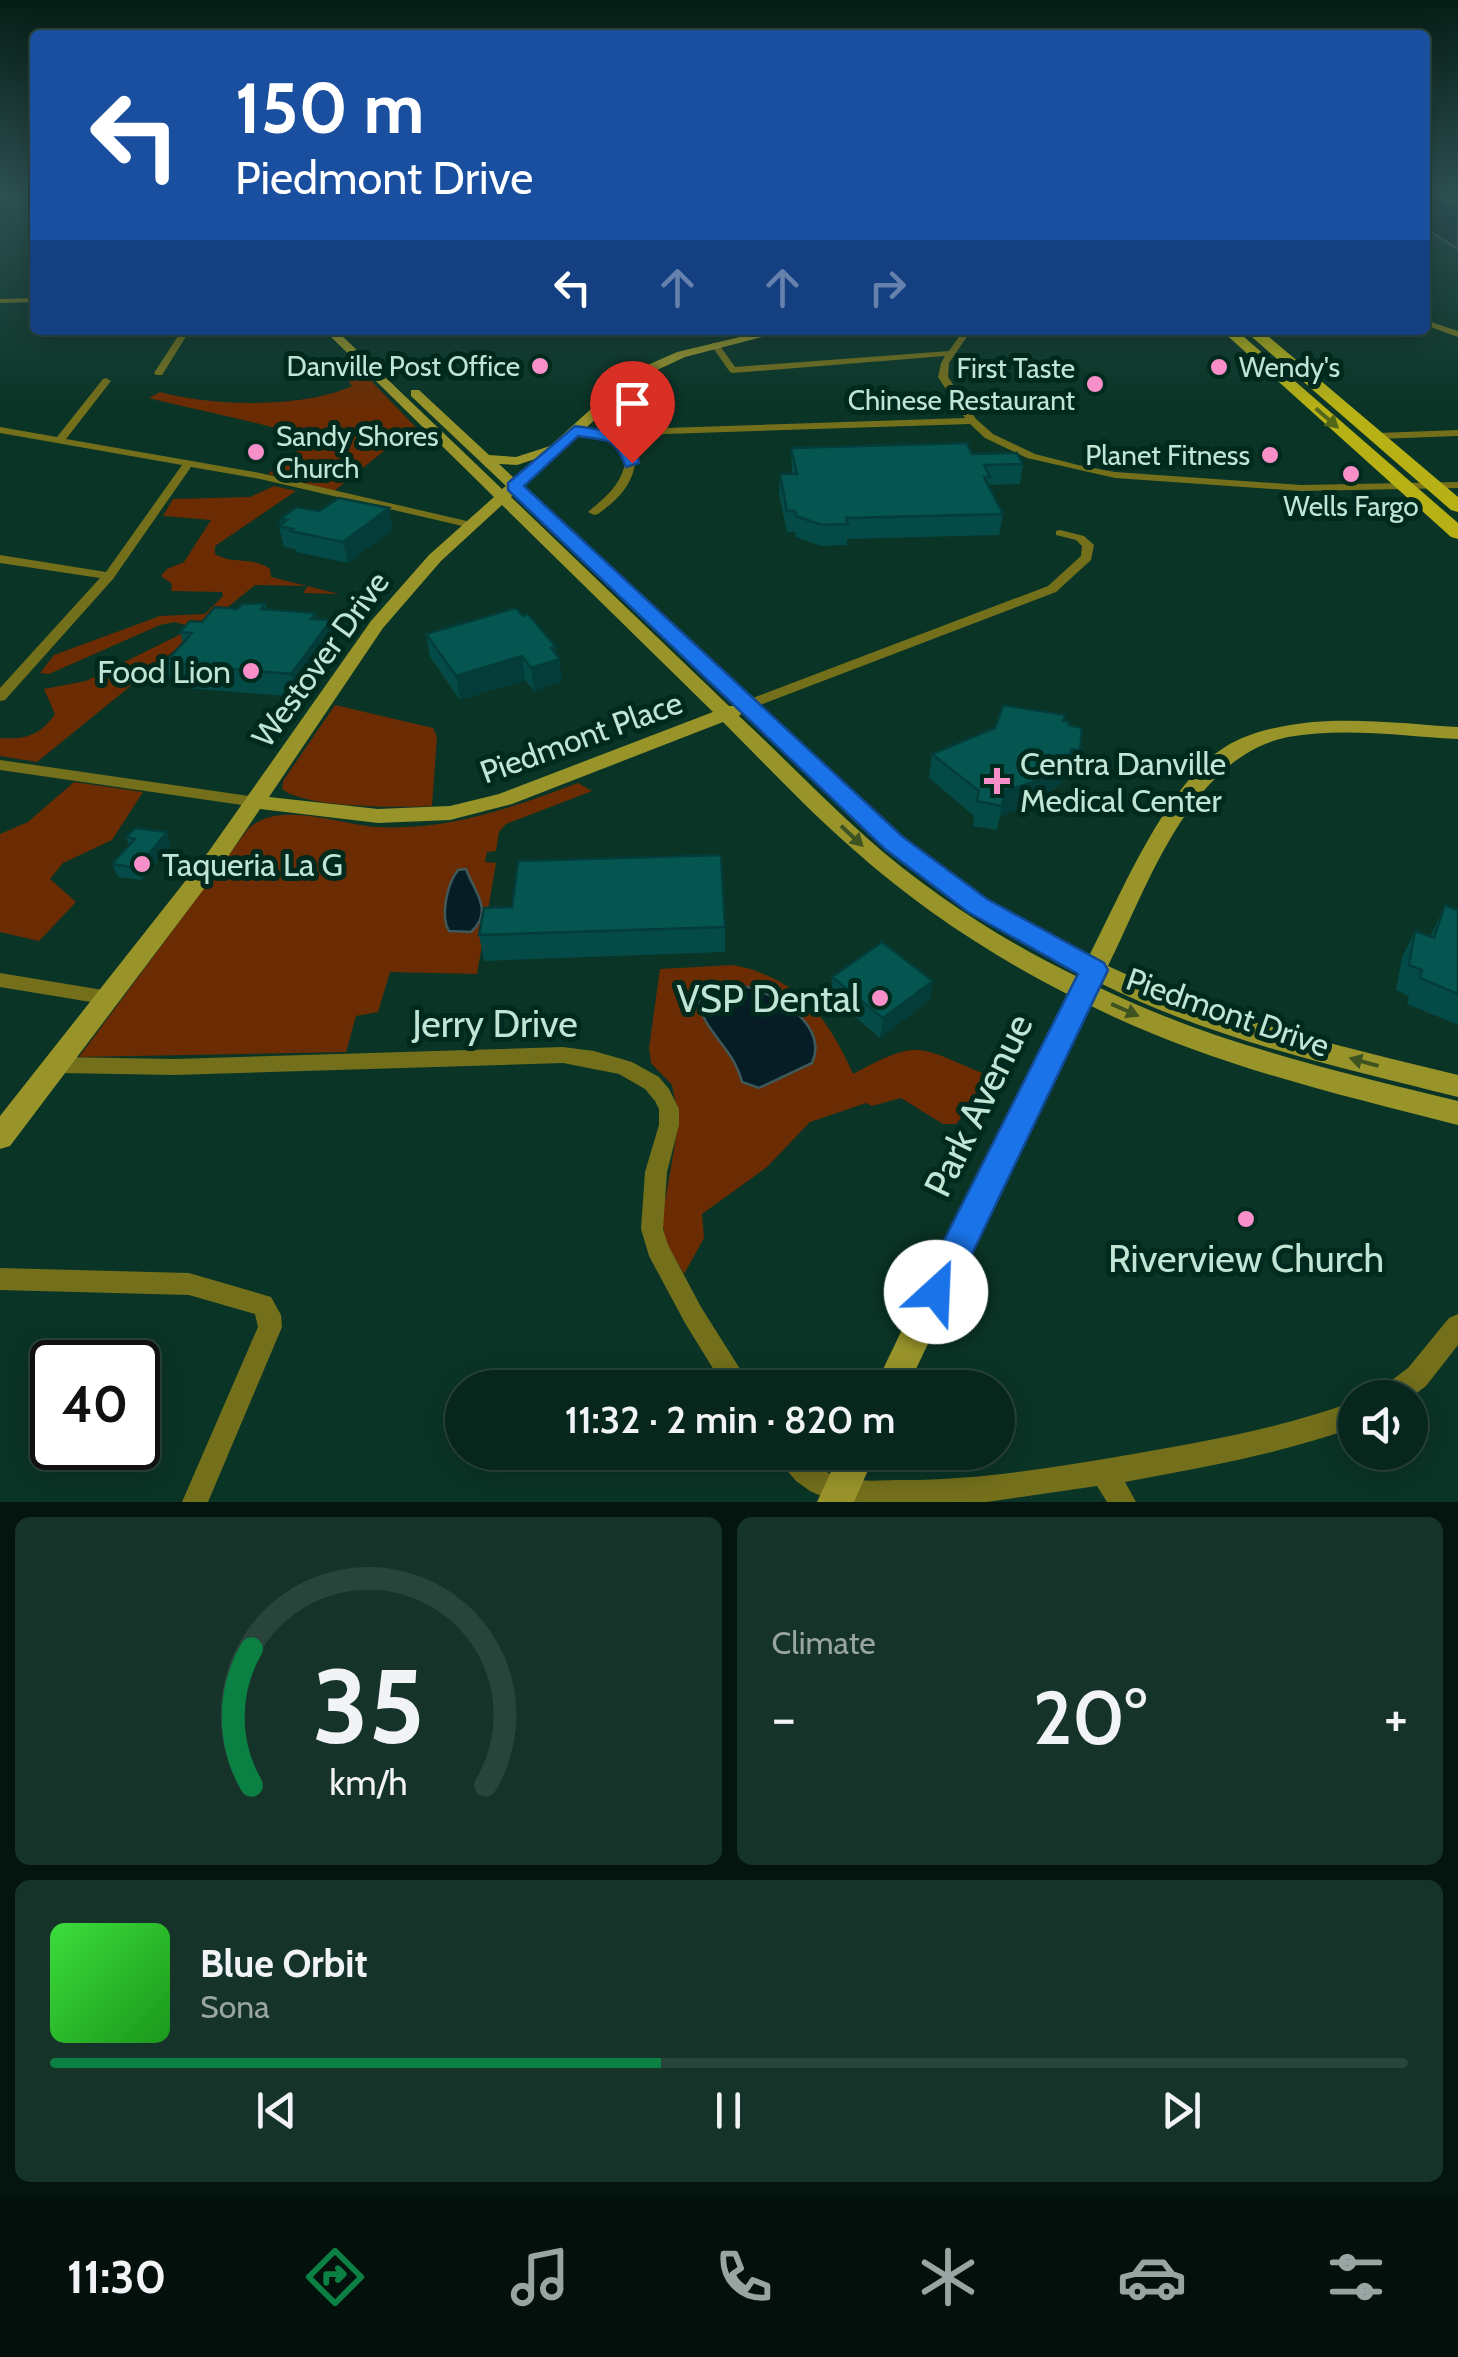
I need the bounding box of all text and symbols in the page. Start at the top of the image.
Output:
text: 150 m [235,65,424,151]
icon: left [70,70,200,200]
text: Piedmont Drive [235,151,533,205]
icon: left [545,260,600,315]
icon: ahead [650,260,705,315]
icon: ahead [755,260,810,315]
icon: right [860,260,915,315]
place label: Danville Post Office [287,349,520,383]
place label: Wendy's [1239,350,1340,384]
place label: First Taste Chinese Restaurant [848,351,1075,417]
marker: Danville Post Office [529,355,551,377]
marker: Wendy's [1208,356,1230,378]
pin [590,361,675,464]
marker: First Taste Chinese Restaurant [1084,373,1106,395]
icon: arrive [605,376,660,431]
one-way arrow [1315,406,1339,429]
place label: Sandy Shores Church [276,419,439,485]
place label: Planet Fitness [1085,438,1250,472]
marker: Sandy Shores Church [245,441,267,463]
marker: Planet Fitness [1259,444,1281,466]
marker: Wells Fargo [1340,463,1362,485]
place label: Wells Fargo [1283,489,1419,523]
street label: Westover Drive [243,564,397,754]
place label: Food Lion [97,652,231,691]
marker: Food Lion [240,660,262,682]
street label: Piedmont Place [475,682,687,792]
place label: Centra Danville Medical Center [1020,744,1226,820]
marker: Centra Danville Medical Center [984,768,1010,794]
one-way arrow [840,824,864,847]
place label: Taqueria La G [162,845,343,884]
marker: Taqueria La G [131,853,153,875]
street label: Piedmont Drive [1121,959,1335,1065]
place label: VSP Dental [677,975,860,1022]
marker: VSP Dental [869,987,891,1009]
street label: Jerry Drive [411,1000,578,1047]
one-way arrow [1110,1002,1140,1018]
street label: Park Avenue [914,1006,1042,1204]
one-way arrow [1348,1053,1379,1069]
marker: Riverview Church [1235,1208,1257,1230]
place label: Riverview Church [1108,1235,1384,1282]
position arrow [884,1240,988,1344]
speed limit sign: 40 [30,1340,160,1470]
map controls [1338,1380,1428,1470]
button: sound [1338,1380,1428,1470]
text: 11:32 · 2 min · 820 m [565,1396,895,1443]
text: Climate [772,1623,876,1662]
text: 35 [312,1643,424,1769]
text: 20° [1033,1672,1147,1763]
text: − [772,1684,796,1751]
text: + [1384,1684,1408,1751]
text: km/h [329,1761,407,1804]
text: Blue Orbit [200,1940,368,1987]
text: Sona [200,1987,270,2026]
icon: previous [249,2083,304,2138]
icon: pause [701,2083,756,2138]
icon: next [1154,2083,1209,2138]
icon: directions [300,2242,370,2312]
icon: music [505,2242,575,2312]
icon: phone [709,2242,779,2312]
icon: climate [913,2242,983,2312]
icon: car [1117,2242,1187,2312]
icon: filters [1321,2242,1391,2312]
text: 11:30 [67,2250,166,2304]

